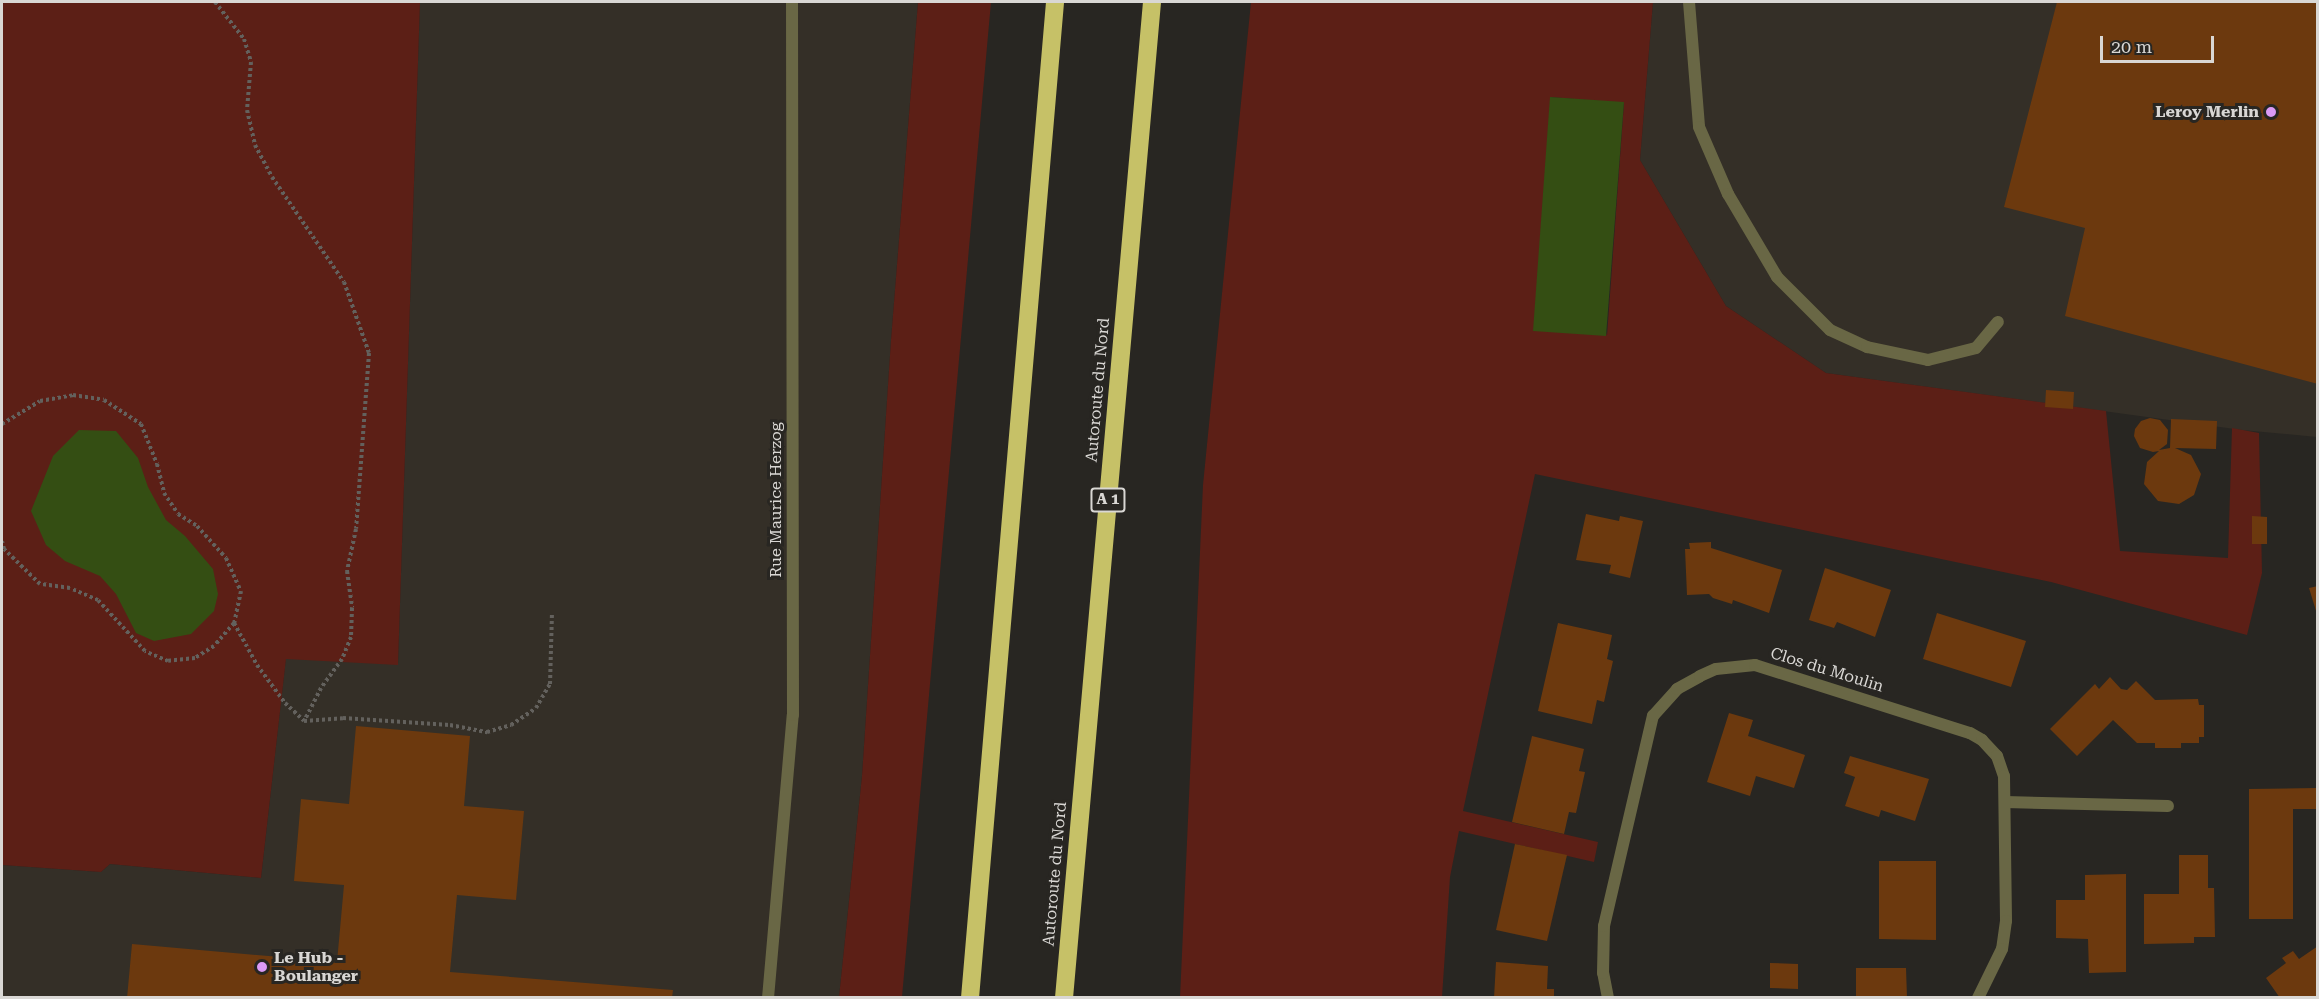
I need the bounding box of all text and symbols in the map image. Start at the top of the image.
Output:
scale bar [2103,24,2217,62]
text: 20 m [2111,36,2152,57]
place label: Leroy Merlin [2155,102,2259,122]
marker: Leroy Merlin [2264,105,2278,119]
street label: Autoroute du Nord [1082,317,1114,463]
street label: Rue Maurice Herzog [766,422,786,578]
road number: A 1 [1090,488,1126,512]
street label: Clos du Moulin [1768,644,1886,696]
street label: Autoroute du Nord [1039,801,1071,947]
place label: Le Hub - Boulanger [274,948,358,986]
marker: Le Hub - Boulanger [255,960,269,974]

